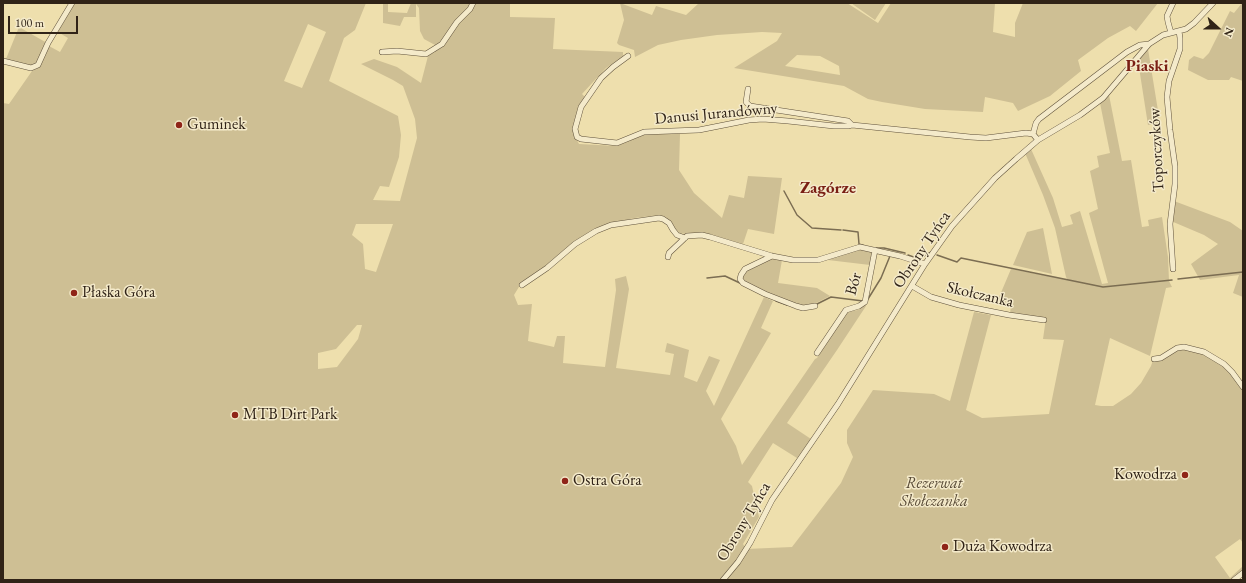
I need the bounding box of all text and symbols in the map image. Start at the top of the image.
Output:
scale bar [10,8,80,34]
north arrow [1198,8,1238,48]
text: 100 m [15,15,44,31]
text: N [1221,26,1237,39]
district label: Piaski [1125,56,1169,76]
street label: Danusi Jurandówny [654,99,778,129]
street label: Toporczyków [1145,108,1169,192]
place label: Guminek [187,115,246,135]
marker: Guminek [174,120,184,130]
district label: Zagórze [800,178,856,198]
street label: Obrony Tyńca [889,208,955,292]
street label: Bór [842,270,866,298]
street label: Skołczanka [945,278,1015,312]
place label: Płaska Góra [82,283,155,303]
marker: Płaska Góra [69,288,79,298]
place label: MTB Dirt Park [243,405,338,425]
marker: MTB Dirt Park [230,410,240,420]
place label: Kowodrza [1114,465,1177,485]
marker: Kowodrza [1180,470,1190,480]
place label: Ostra Góra [573,471,642,491]
park label: Rezerwat Skołczanka [900,474,968,512]
marker: Ostra Góra [560,476,570,486]
street label: Obrony Tyńca [713,479,775,565]
place label: Duża Kowodrza [953,537,1052,557]
marker: Duża Kowodrza [940,542,950,552]

